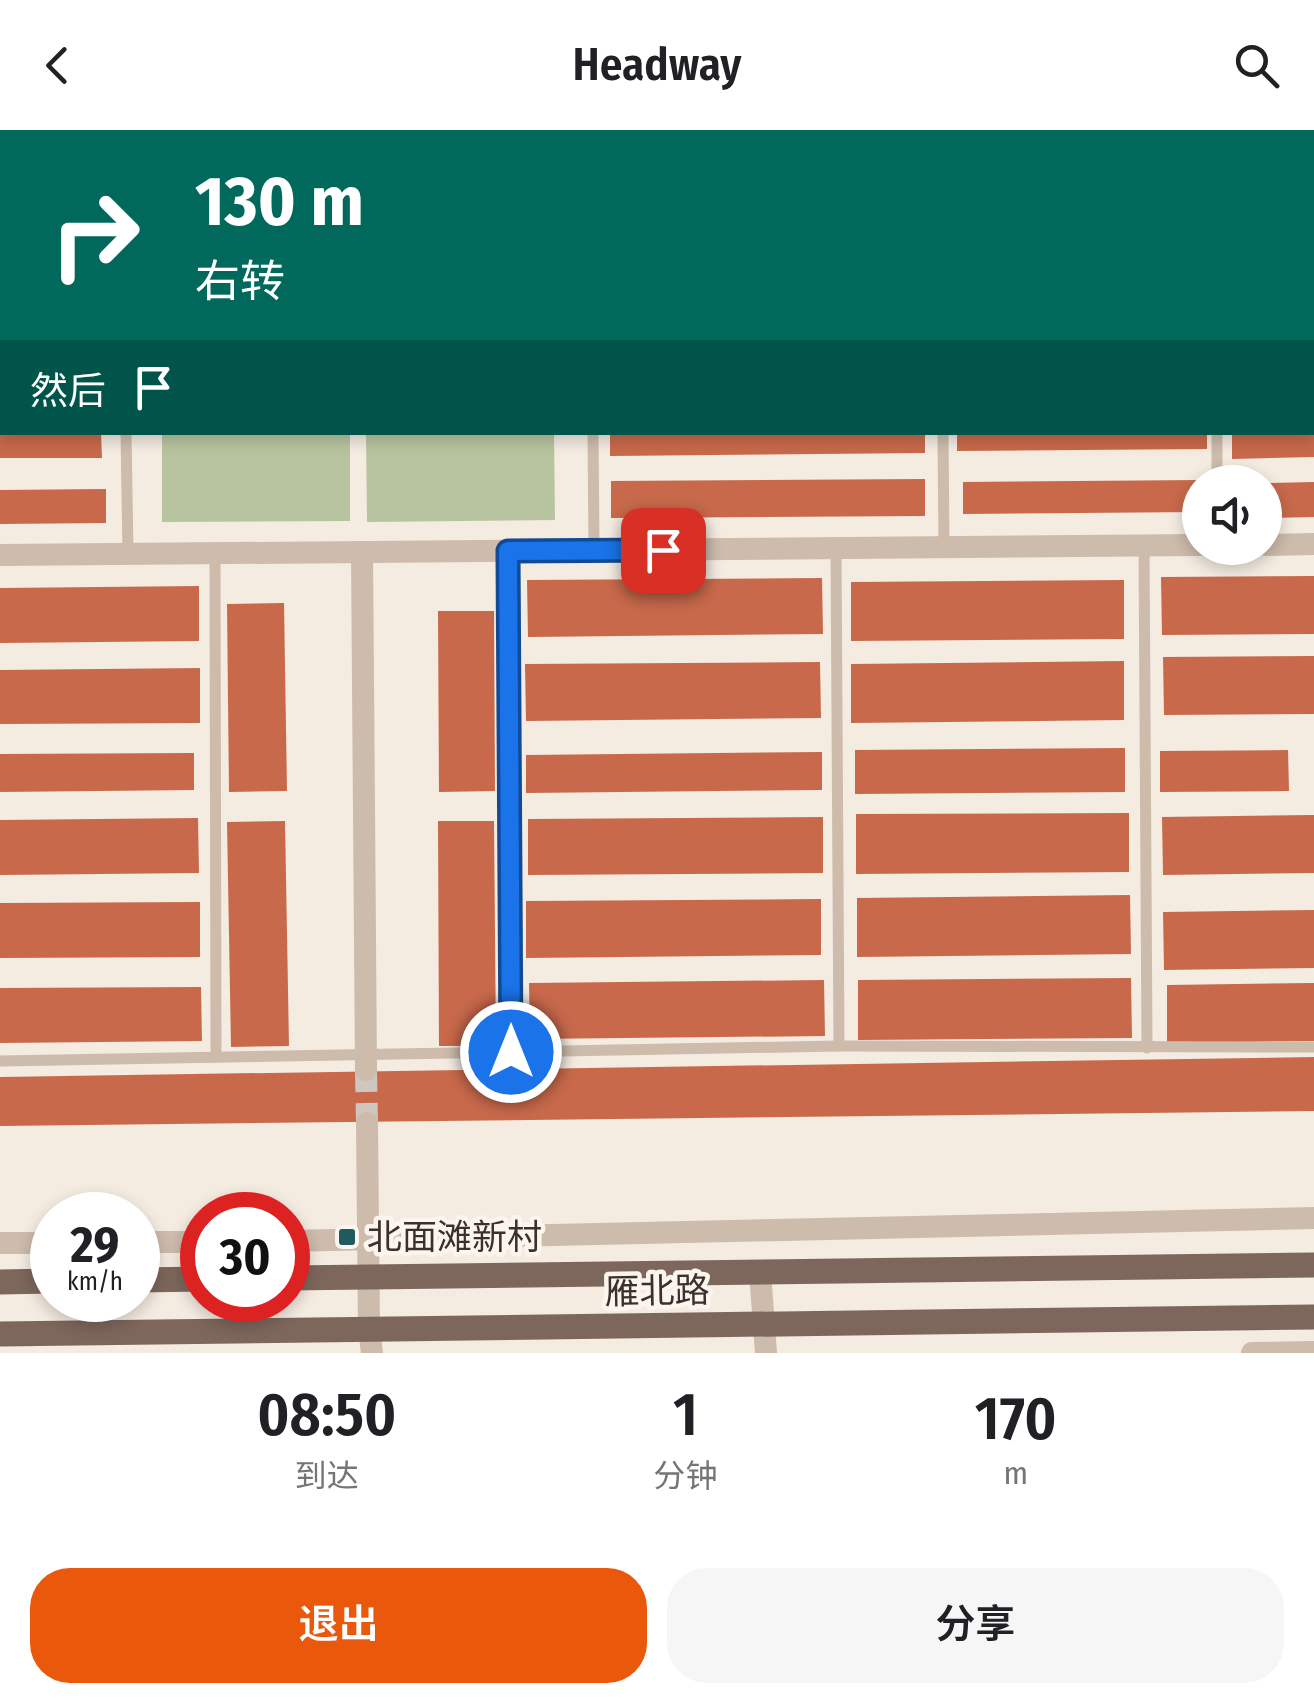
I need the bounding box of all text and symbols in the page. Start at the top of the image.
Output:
icon: back [30,38,85,93]
text: Headway [573,38,741,92]
icon: search [1229,38,1284,93]
text: 130 m [195,160,364,244]
icon: right [30,170,160,300]
text: 右转 [195,255,285,309]
icon: arrive [126,360,181,415]
text: 然后 [30,368,106,414]
map controls [1182,465,1282,565]
button: sound [1182,465,1282,565]
pin [621,508,706,593]
icon: arrive [636,523,691,578]
position arrow [459,1000,563,1104]
speed limit sign: 30 [180,1192,310,1322]
text: 29 [71,1215,119,1275]
place label: 北面滩新村 [367,1216,542,1258]
marker: 北面滩新村 [336,1226,358,1248]
text: km/h [67,1267,123,1297]
street label: 雁北路 [604,1269,710,1313]
text: 08:50 [257,1379,396,1451]
text: 1 [673,1379,698,1451]
text: 170 [975,1383,1057,1455]
text: m [1003,1454,1028,1492]
text: 到达 [295,1457,359,1495]
text: 分钟 [654,1457,718,1495]
button: 退出 [30,1568,647,1683]
button: 分享 [667,1568,1284,1683]

